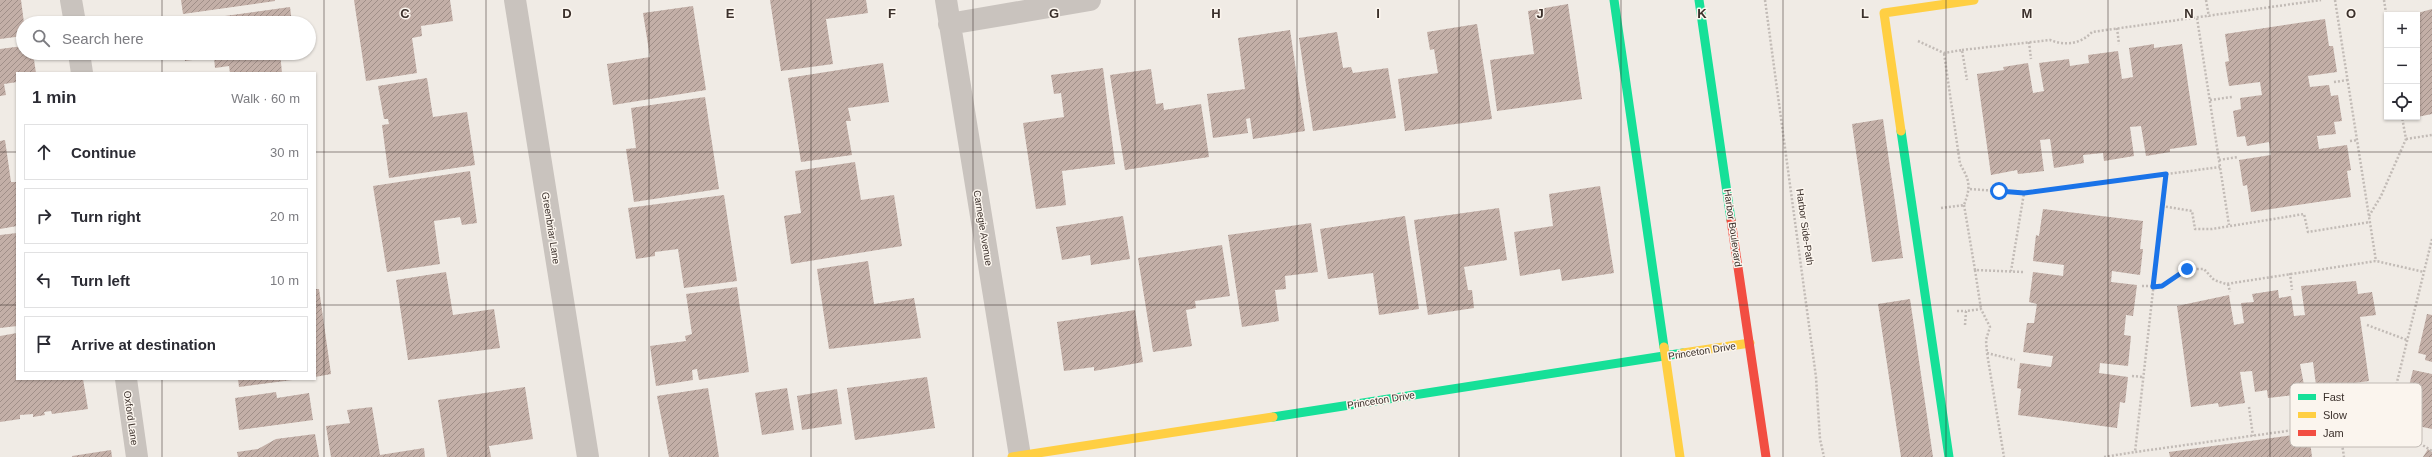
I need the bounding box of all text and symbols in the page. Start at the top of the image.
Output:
text: C [400,6,410,21]
text: D [562,6,572,21]
text: E [726,6,735,21]
text: F [888,6,896,21]
text: G [1049,6,1059,21]
text: H [1211,6,1221,21]
text: I [1376,6,1380,21]
text: J [1536,6,1544,21]
text: K [1697,6,1707,21]
text: L [1861,6,1869,21]
text: M [2022,6,2032,21]
text: N [2184,6,2194,21]
text: O [2346,6,2356,21]
map controls [2384,12,2420,120]
button: + [2384,12,2420,48]
search box [16,16,316,60]
icon: search [30,27,52,49]
text: Search here [62,30,144,47]
button: − [2384,48,2420,84]
button: locate [2384,84,2420,120]
text: 1 min [32,88,76,107]
text: Walk · 60 m [231,91,300,106]
icon: ahead [33,141,55,163]
text: Continue [71,144,136,161]
text: 30 m [270,145,299,160]
route start [1990,182,2008,200]
street label: Harbor Boulevard [1722,188,1744,268]
street label: Harbor Side-Path [1794,188,1816,266]
street label: Carnegie Avenue [972,189,994,267]
street label: Greenbriar Lane [540,191,562,265]
icon: right [33,205,55,227]
text: Turn right [71,208,141,225]
text: 20 m [270,209,299,224]
route end [2178,260,2196,278]
icon: left [33,269,55,291]
text: Turn left [71,272,130,289]
text: 10 m [270,273,299,288]
icon: arrive [33,333,55,355]
text: Arrive at destination [71,336,216,353]
street label: Princeton Drive [1667,340,1737,362]
legend [2290,383,2422,447]
street label: Princeton Drive [1346,389,1416,411]
street label: Oxford Lane [122,390,140,446]
text: Fast [2323,391,2344,403]
text: Slow [2323,409,2347,421]
text: Jam [2323,427,2344,439]

